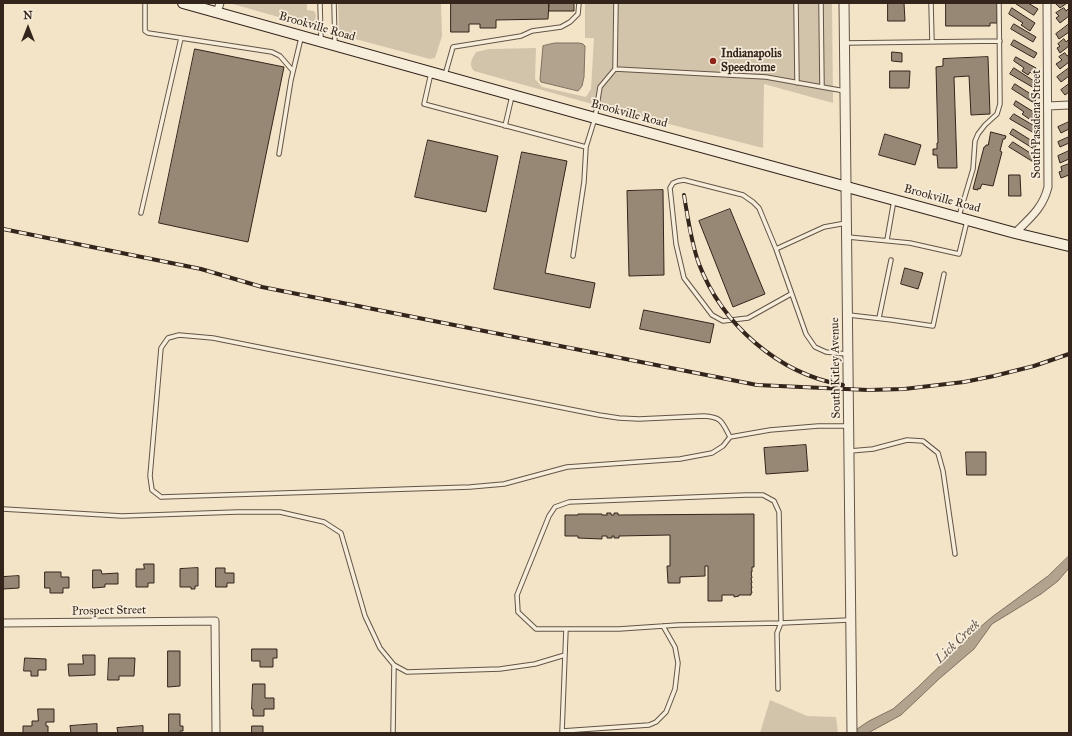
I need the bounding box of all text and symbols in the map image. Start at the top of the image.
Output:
north arrow [8,8,48,48]
text: N [23,9,33,22]
street label: Brookville Road [277,9,357,45]
place label: Indianapolis Speedrome [721,47,782,75]
marker: Indianapolis Speedrome [708,56,718,66]
street label: South Pasadena Street [1030,69,1044,179]
street label: Brookville Road [589,97,669,131]
street label: Brookville Road [902,182,982,216]
street label: South Kitley Avenue [828,317,844,419]
street label: Prospect Street [72,603,146,619]
water label: Lick Creek [932,617,984,667]

